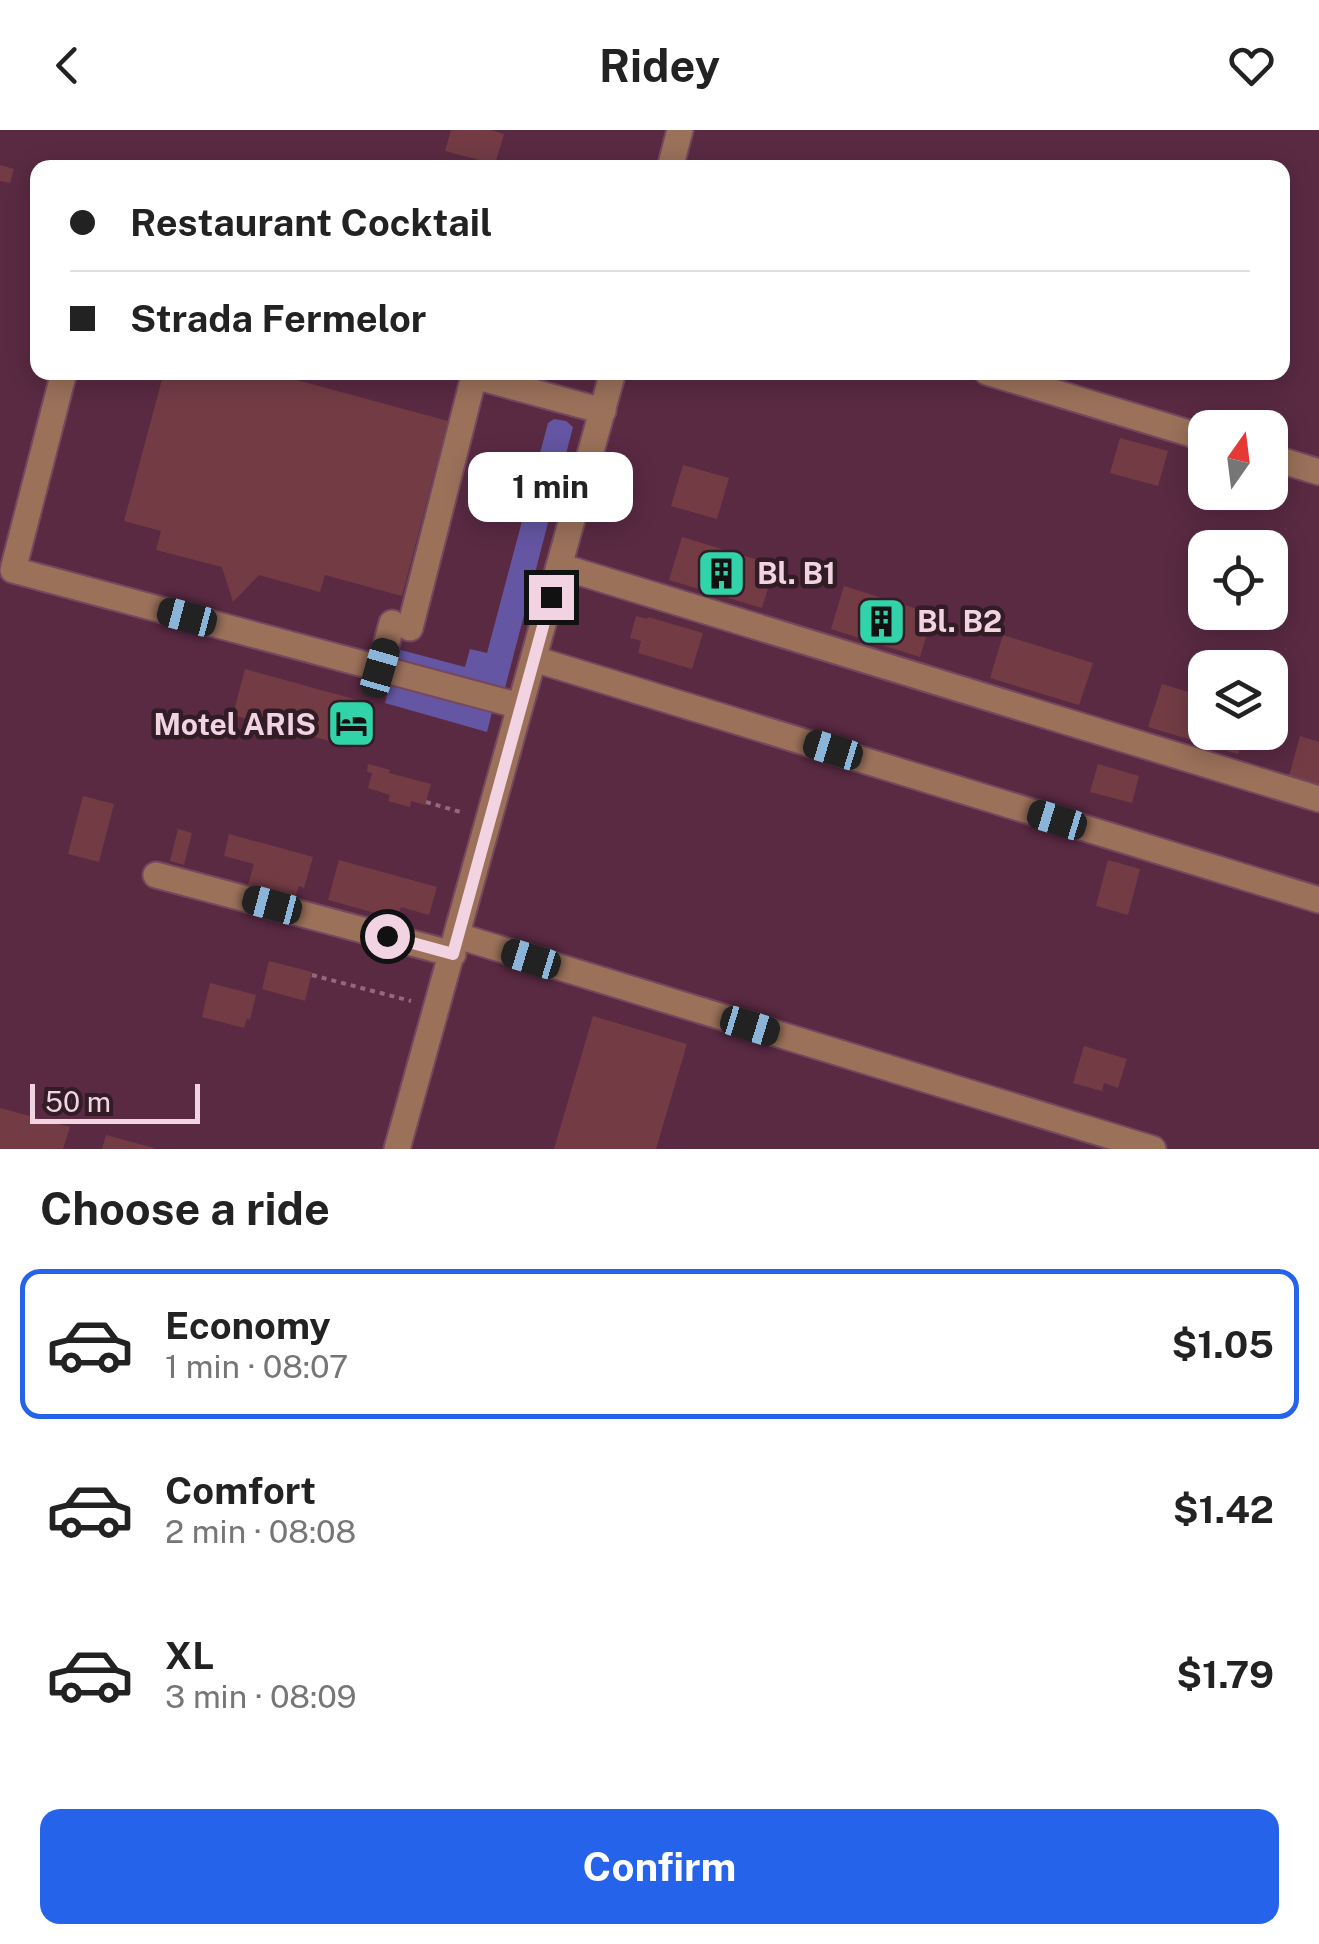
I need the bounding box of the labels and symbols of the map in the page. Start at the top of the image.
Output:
north arrow [1188,410,1288,510]
callout: 1 min [468,452,634,522]
building icon: Bl. B1 [696,547,748,599]
place label: Bl. B1 [757,555,836,591]
route end [529,575,574,620]
car [154,595,220,639]
building icon: Bl. B2 [856,595,908,647]
place label: Bl. B2 [917,603,1002,639]
car [357,635,403,701]
hotel icon: Motel ARIS [325,698,377,750]
place label: Motel ARIS [154,706,316,742]
car [800,727,866,773]
car [1024,797,1090,843]
car [239,883,305,927]
route start [365,914,410,959]
car [498,936,564,982]
car [717,1003,783,1049]
scale bar [30,1079,200,1124]

